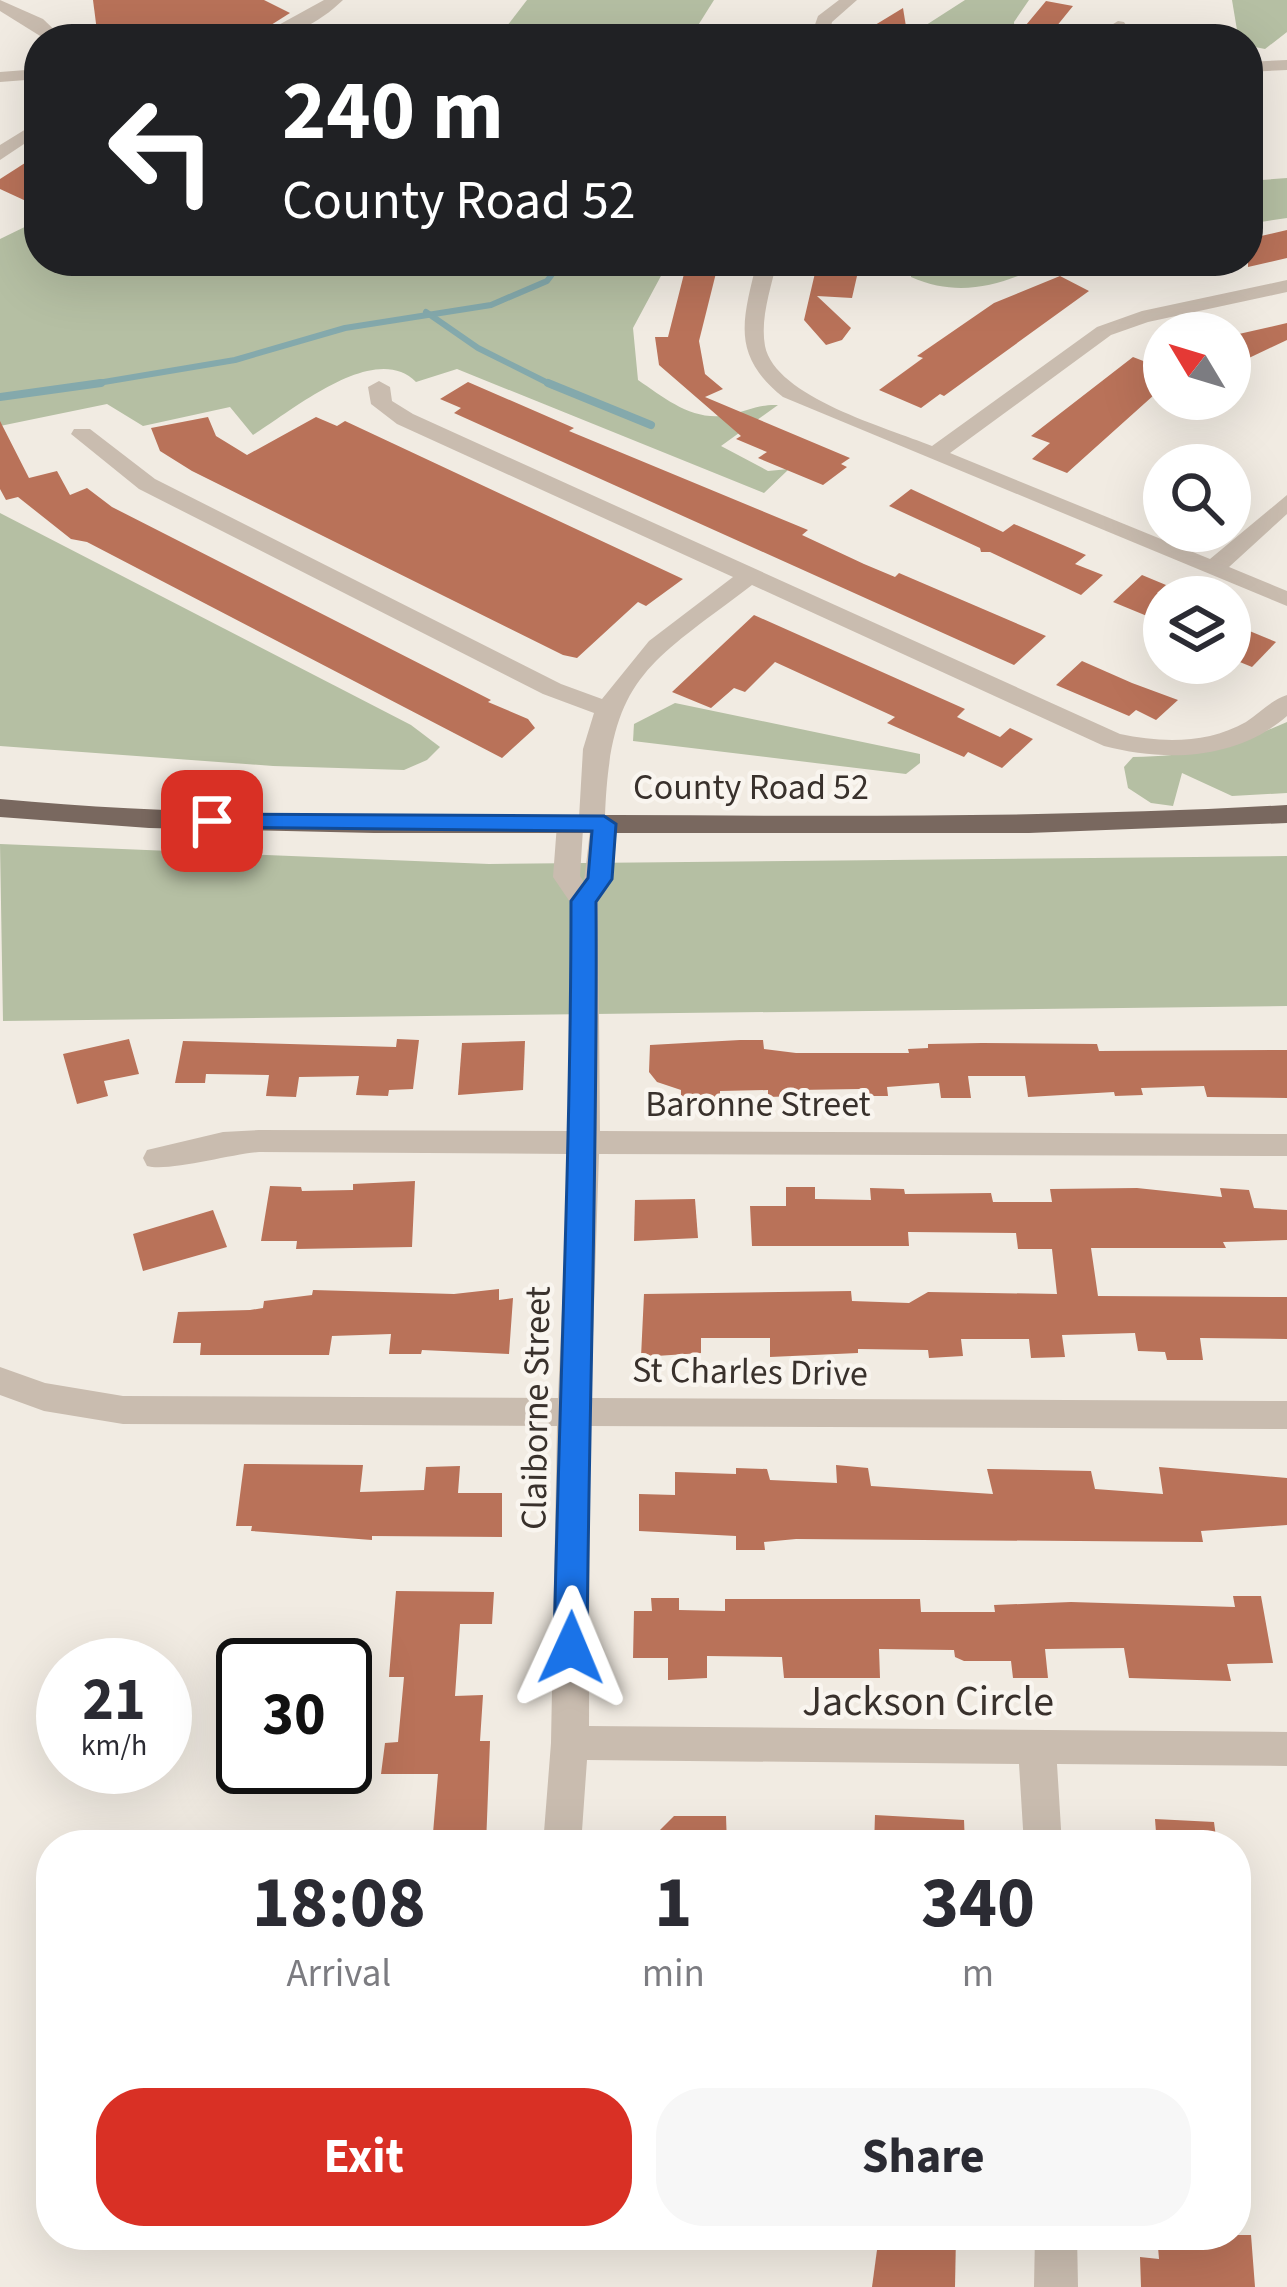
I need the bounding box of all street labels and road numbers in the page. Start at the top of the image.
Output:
street label: County Road 52 [633,762,869,813]
street label: Baronne Street [645,1079,871,1130]
street label: Claiborne Street [508,1286,564,1530]
street label: St Charles Drive [632,1344,868,1400]
street label: Jackson Circle [802,1672,1054,1732]

